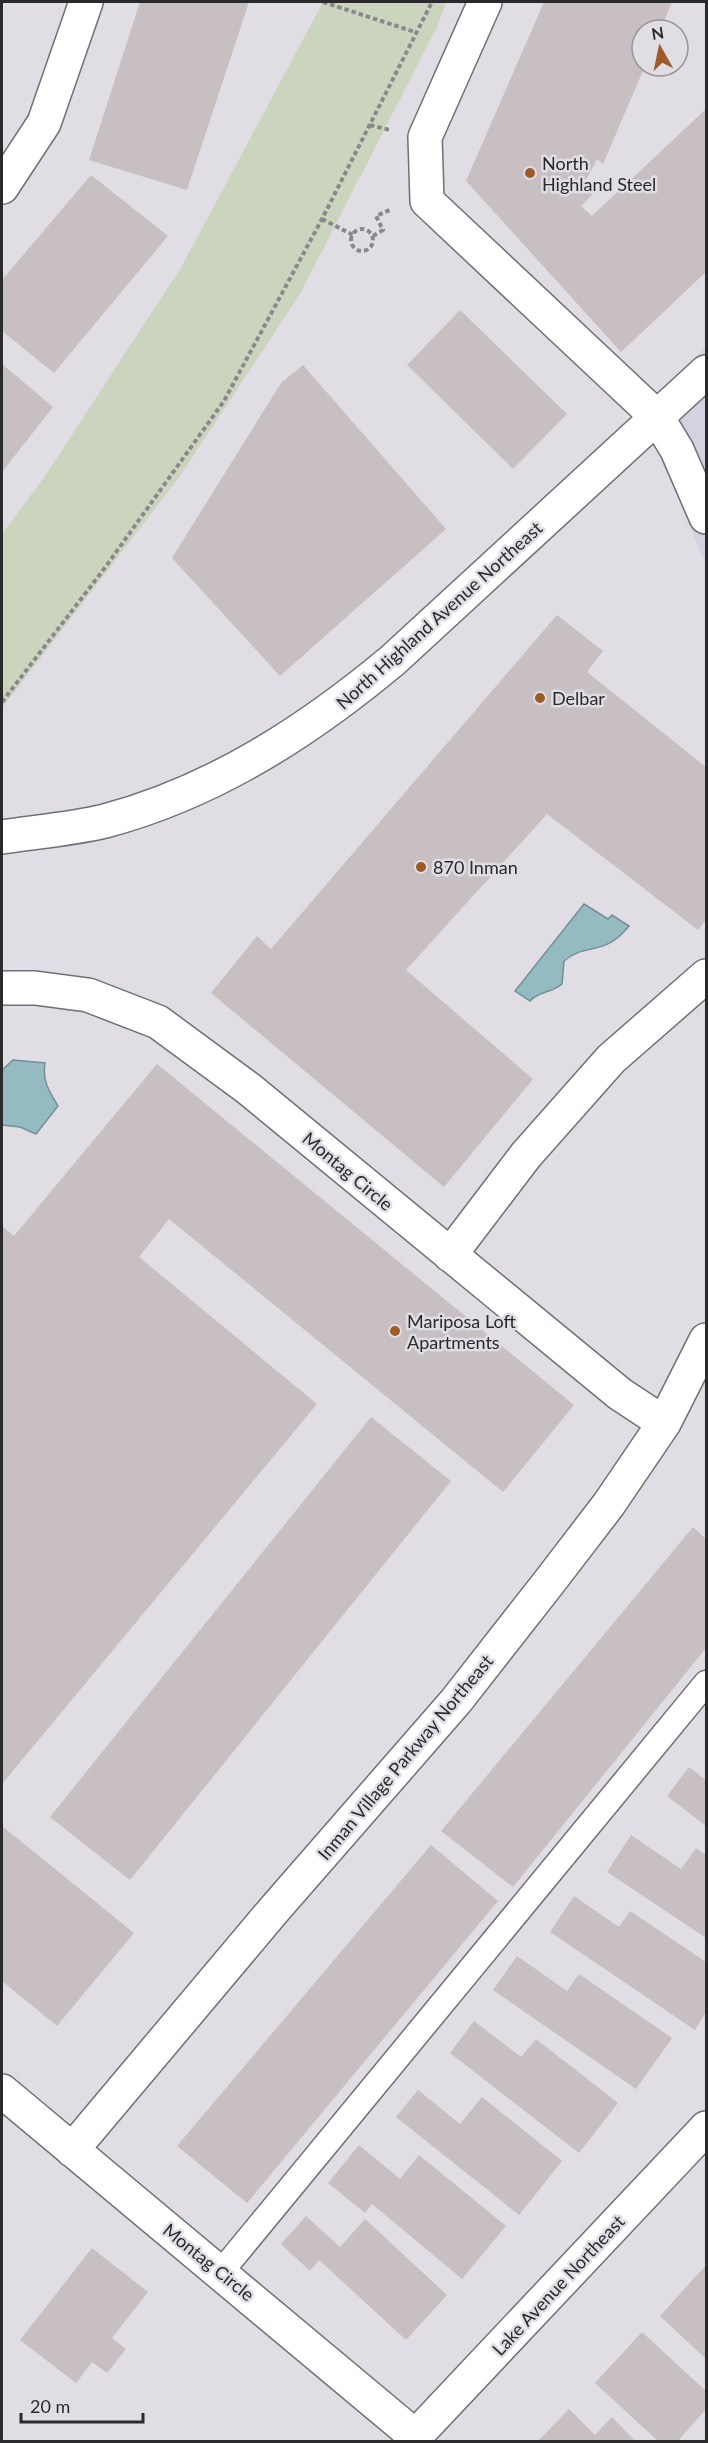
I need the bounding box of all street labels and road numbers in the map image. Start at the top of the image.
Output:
street label: North Highland Avenue Northeast [331,516,547,713]
street label: Montag Circle [298,1127,398,1215]
street label: Inman Village Parkway Northeast [313,1650,498,1864]
street label: Lake Avenue Northeast [487,2210,629,2360]
street label: Montag Circle [159,2219,259,2305]

